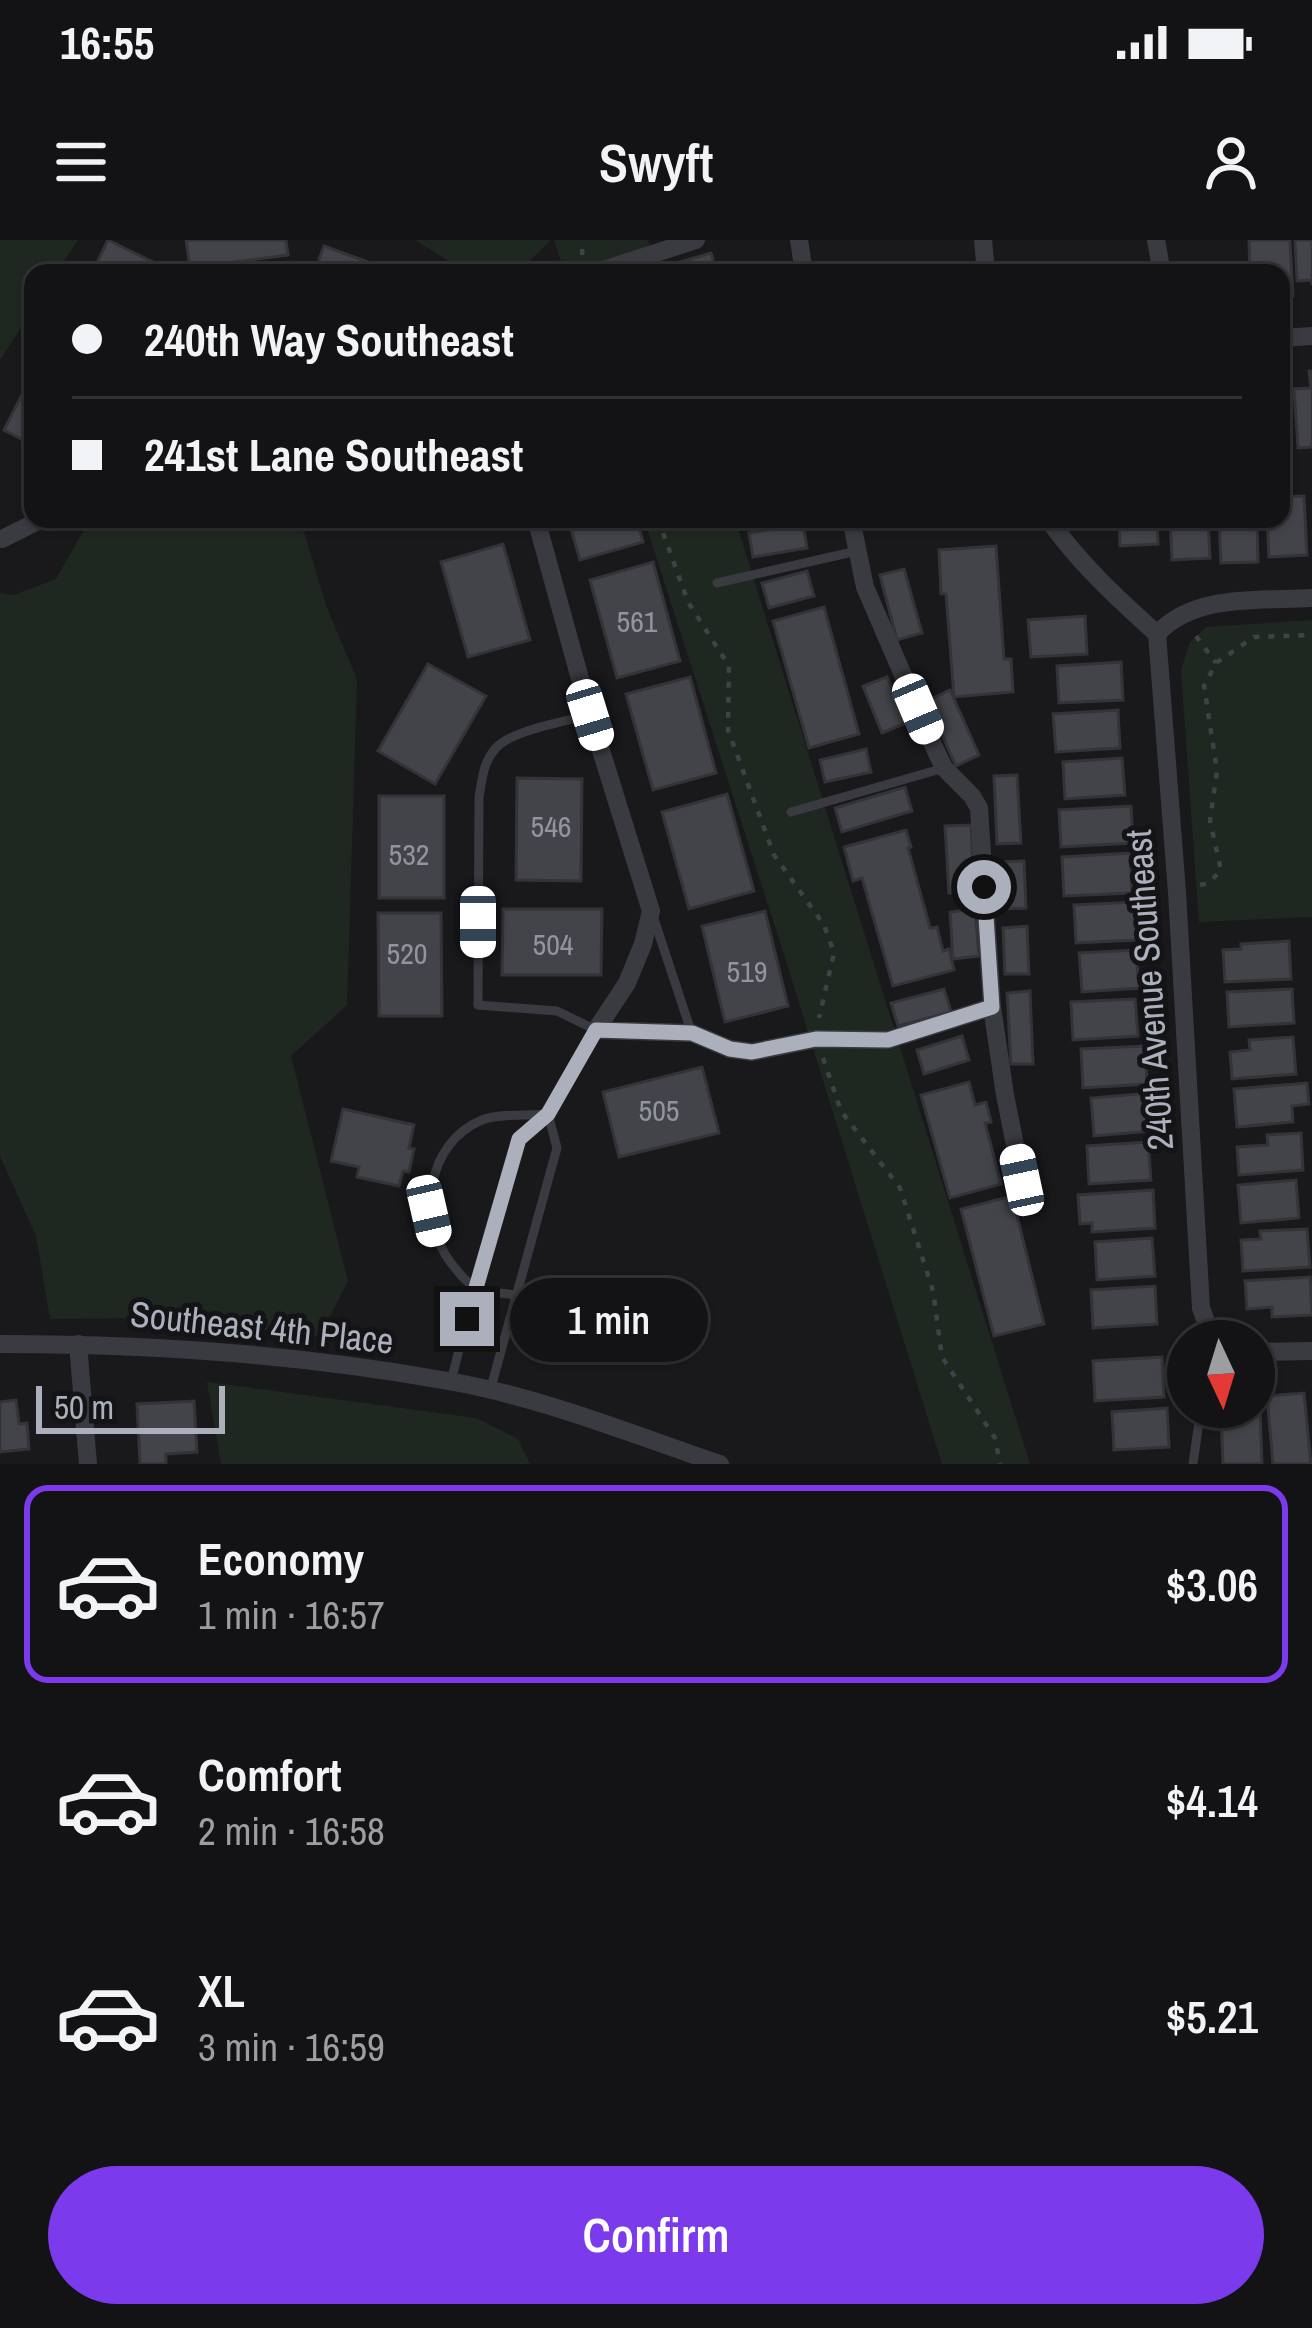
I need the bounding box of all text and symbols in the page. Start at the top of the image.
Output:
text: 16:55 [60,12,154,73]
text: Swyft [599,126,713,199]
icon: menu [48,129,114,195]
icon: person [1198,129,1264,195]
text: 240th Way Southeast [144,309,514,370]
text: 241st Lane Southeast [144,424,523,485]
house number: 561 [616,601,658,641]
car [887,669,949,749]
car [562,675,618,755]
house number: 546 [530,806,572,846]
street label: 240th Avenue Southeast [1114,828,1184,1152]
house number: 532 [388,834,430,874]
route start [957,860,1011,914]
car [460,886,496,958]
house number: 504 [532,924,574,964]
house number: 520 [386,933,428,973]
house number: 519 [726,951,768,991]
house number: 505 [638,1090,680,1130]
car [997,1141,1047,1219]
car [403,1172,455,1250]
callout: 1 min [509,1277,707,1361]
street label: Southeast 4th Place [128,1289,396,1365]
route end [440,1292,494,1346]
text: 1 min [568,1294,650,1346]
north arrow [1167,1320,1275,1428]
map controls [1167,1320,1275,1428]
scale bar [36,1380,225,1433]
text: 50 m [54,1385,114,1429]
text: Economy [198,1528,364,1589]
icon: car [54,1530,162,1638]
text: $3.06 [1166,1554,1258,1615]
text: 1 min · 16:57 [198,1589,385,1641]
text: Comfort [198,1744,341,1805]
icon: car [54,1746,162,1854]
text: $4.14 [1166,1770,1258,1831]
text: 2 min · 16:58 [198,1805,385,1857]
text: XL [198,1960,245,2021]
icon: car [54,1962,162,2070]
text: $5.21 [1166,1986,1258,2047]
text: 3 min · 16:59 [198,2021,385,2073]
button: Confirm [48,2166,1264,2304]

